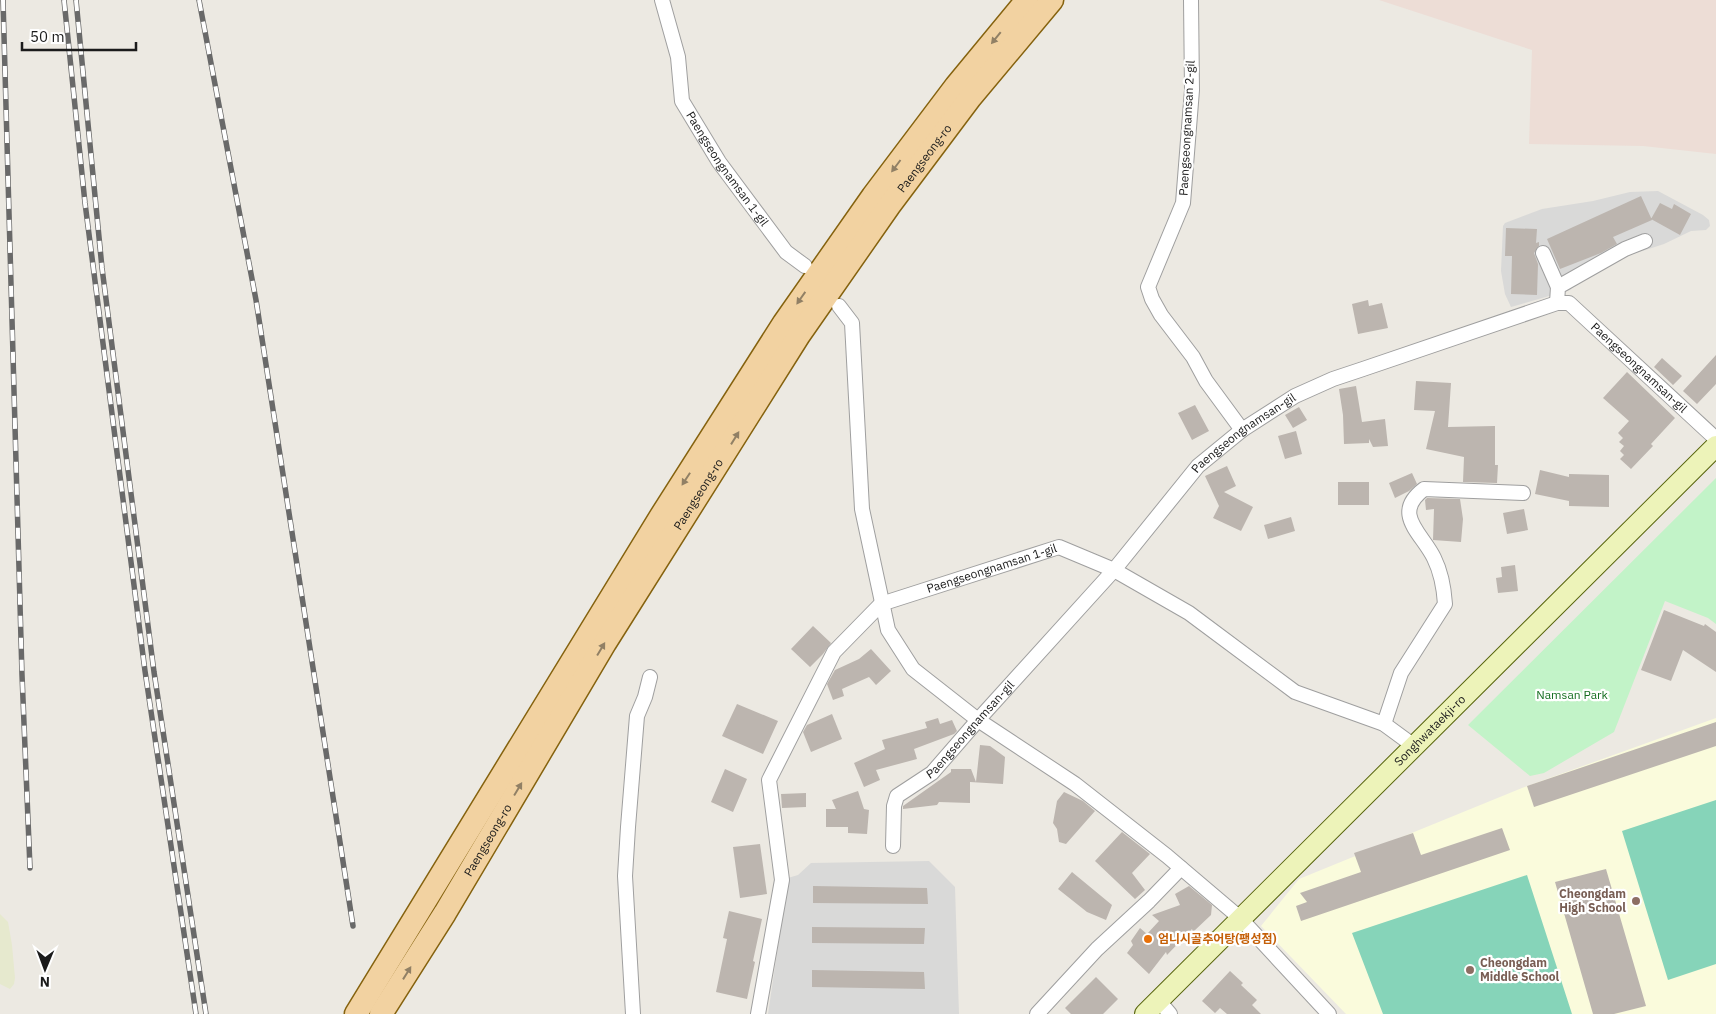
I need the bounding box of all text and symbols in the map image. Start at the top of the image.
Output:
scale bar [22,20,136,52]
text: 50 m [30,27,65,46]
one-way arrow [990,31,1002,43]
street label: Paengseongnamsan 2-gil [1175,60,1198,196]
street label: Paengseongnamsan 1-gil [683,108,772,229]
street label: Paengseong-ro [894,121,955,195]
one-way arrow [891,159,901,173]
one-way arrow [796,291,806,305]
street label: Paengseongnamsan-gil [1588,319,1691,416]
street label: Paengseongnamsan-gil [1188,390,1298,476]
one-way arrow [730,431,739,444]
street label: Paengseong-ro [670,455,726,533]
one-way arrow [681,472,690,486]
street label: Paengseongnamsan 1-gil [925,540,1059,596]
one-way arrow [597,643,606,656]
street label: Paengseongnamsan-gil [923,677,1017,782]
park label: Namsan Park [1536,687,1608,702]
street label: Songhwataekji-ro [1391,691,1469,769]
one-way arrow [514,782,523,795]
street label: Paengseong-ro [460,801,515,879]
place label: Cheongdam High School [1559,886,1626,915]
marker: Cheongdam High School [1630,895,1642,907]
place label: 엄니시골추어탕(팽성점) [1158,931,1277,946]
marker: 엄니시골추어탕(팽성점) [1142,933,1154,945]
north arrow [20,944,70,994]
place label: Cheongdam Middle School [1480,955,1559,984]
marker: Cheongdam Middle School [1464,964,1476,976]
one-way arrow [402,966,411,979]
text: N [40,973,50,991]

